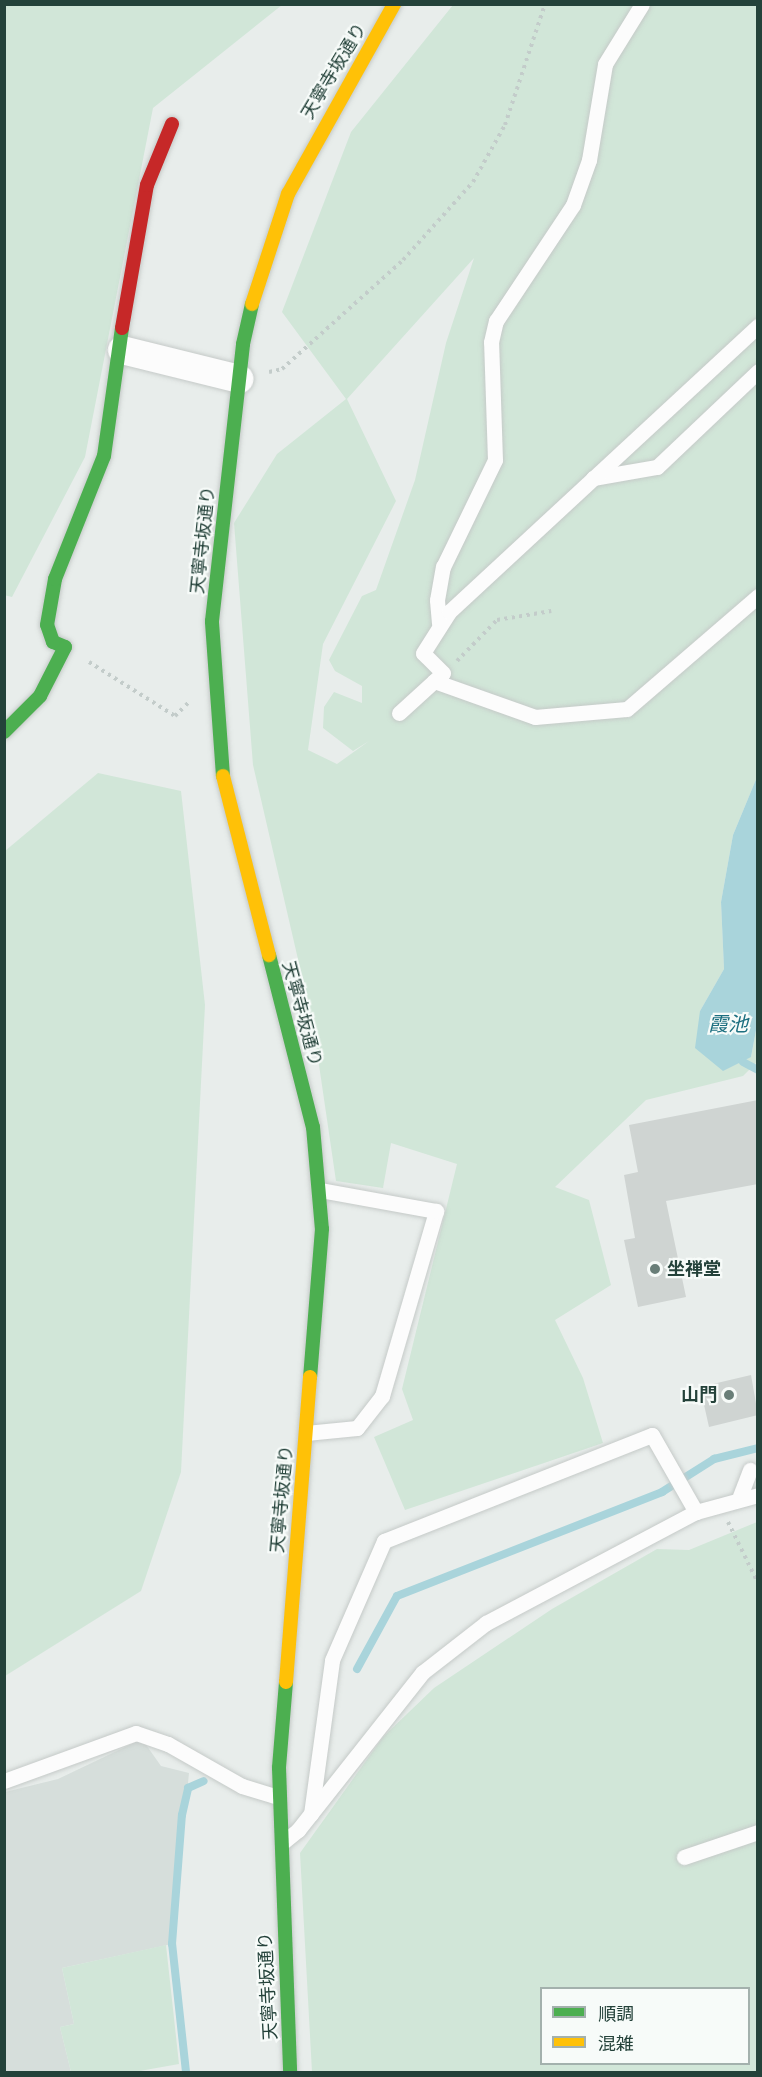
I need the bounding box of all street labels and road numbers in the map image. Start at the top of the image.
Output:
street label: 天寧寺坂通り [297,19,371,123]
street label: 天寧寺坂通り [187,485,219,595]
street label: 天寧寺坂通り [278,959,326,1069]
street label: 天寧寺坂通り [267,1444,297,1554]
street label: 天寧寺坂通り [254,1932,282,2040]

